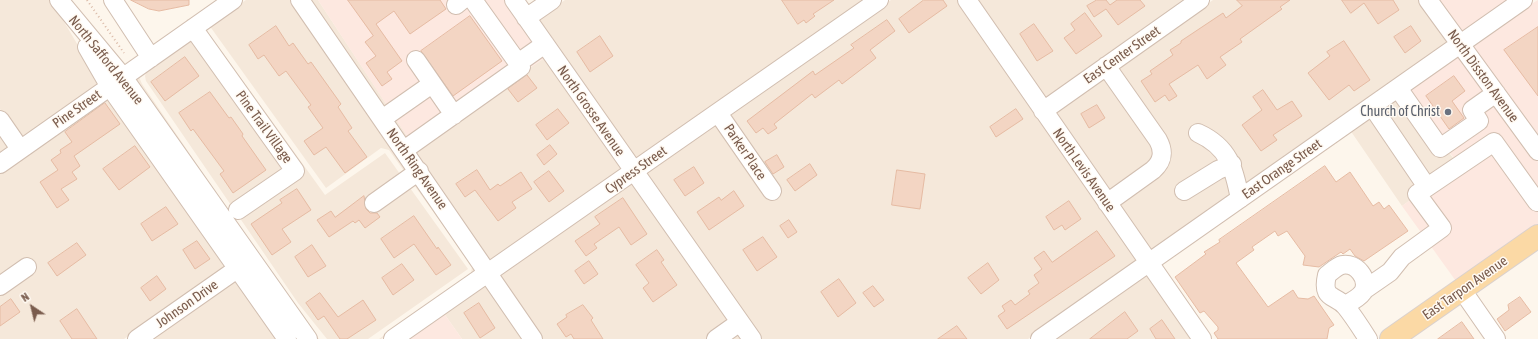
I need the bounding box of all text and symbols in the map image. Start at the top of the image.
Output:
street label: North Safford Avenue [65,12,147,108]
street label: East Center Street [1080,22,1164,88]
street label: North Disston Avenue [1444,26,1522,126]
street label: North Grosse Avenue [554,63,628,159]
street label: Pine Street [49,86,105,132]
street label: Pine Trail Village [232,87,296,167]
place label: Church of Christ [1360,104,1440,120]
marker: Church of Christ [1443,107,1453,117]
street label: Parker Place [720,121,770,183]
street label: North Ring Avenue [383,125,451,213]
street label: North Levis Avenue [1049,125,1119,215]
street label: East Orange Street [1239,135,1325,203]
street label: Cypress Street [602,143,670,197]
street label: East Tarpon Avenue [1419,252,1511,324]
street label: Johnson Drive [153,276,221,332]
north arrow [12,287,52,327]
text: N [19,290,31,304]

